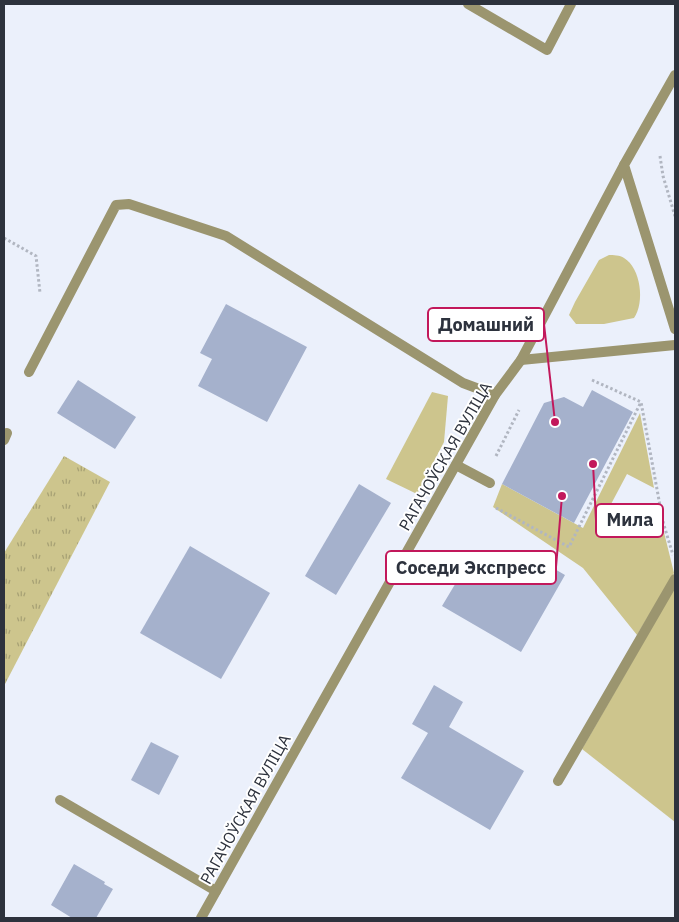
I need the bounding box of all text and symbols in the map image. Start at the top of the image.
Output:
callout: Домашний [428,308,544,341]
text: Домашний [438,313,534,336]
street label: РАГАЧОЎСКАЯ ВУЛІЦА [394,378,496,534]
callout: Мила [596,504,663,537]
text: Мила [607,508,654,531]
callout: Соседи Экспресс [386,551,556,584]
text: Соседи Экспресс [396,556,546,579]
street label: РАГАЧОЎСКАЯ ВУЛІЦА [195,730,295,888]

